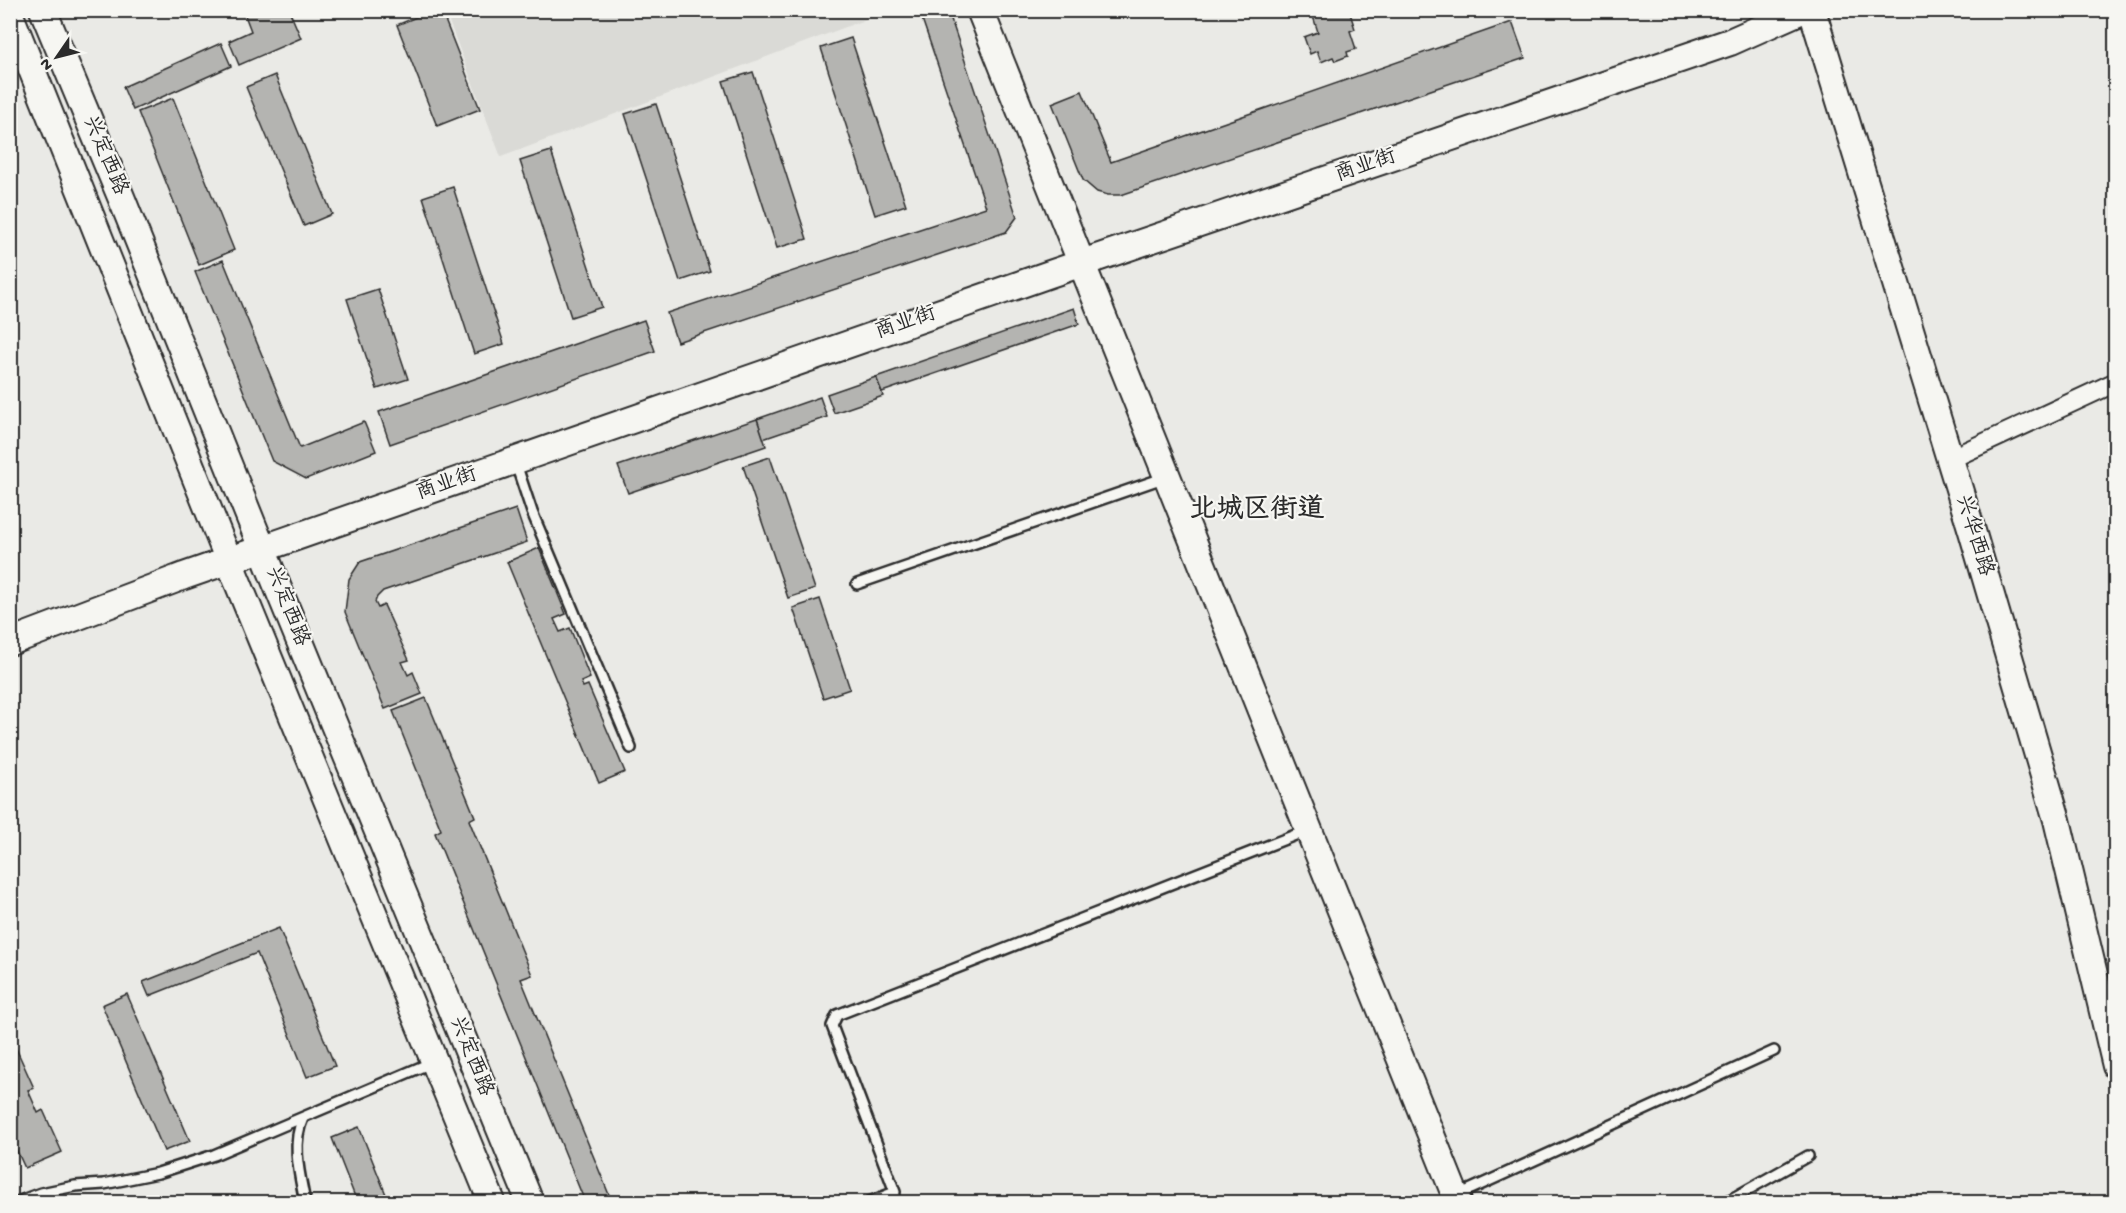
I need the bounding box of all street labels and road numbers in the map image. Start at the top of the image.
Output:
street label: 兴定西路 [76,112,134,200]
street label: 商业街 [1332,144,1400,189]
street label: 商业街 [872,301,940,346]
street label: 商业街 [413,462,481,507]
street label: 兴华西路 [1949,492,1999,580]
street label: 兴定西路 [259,563,315,651]
street label: 兴定西路 [443,1013,499,1101]

